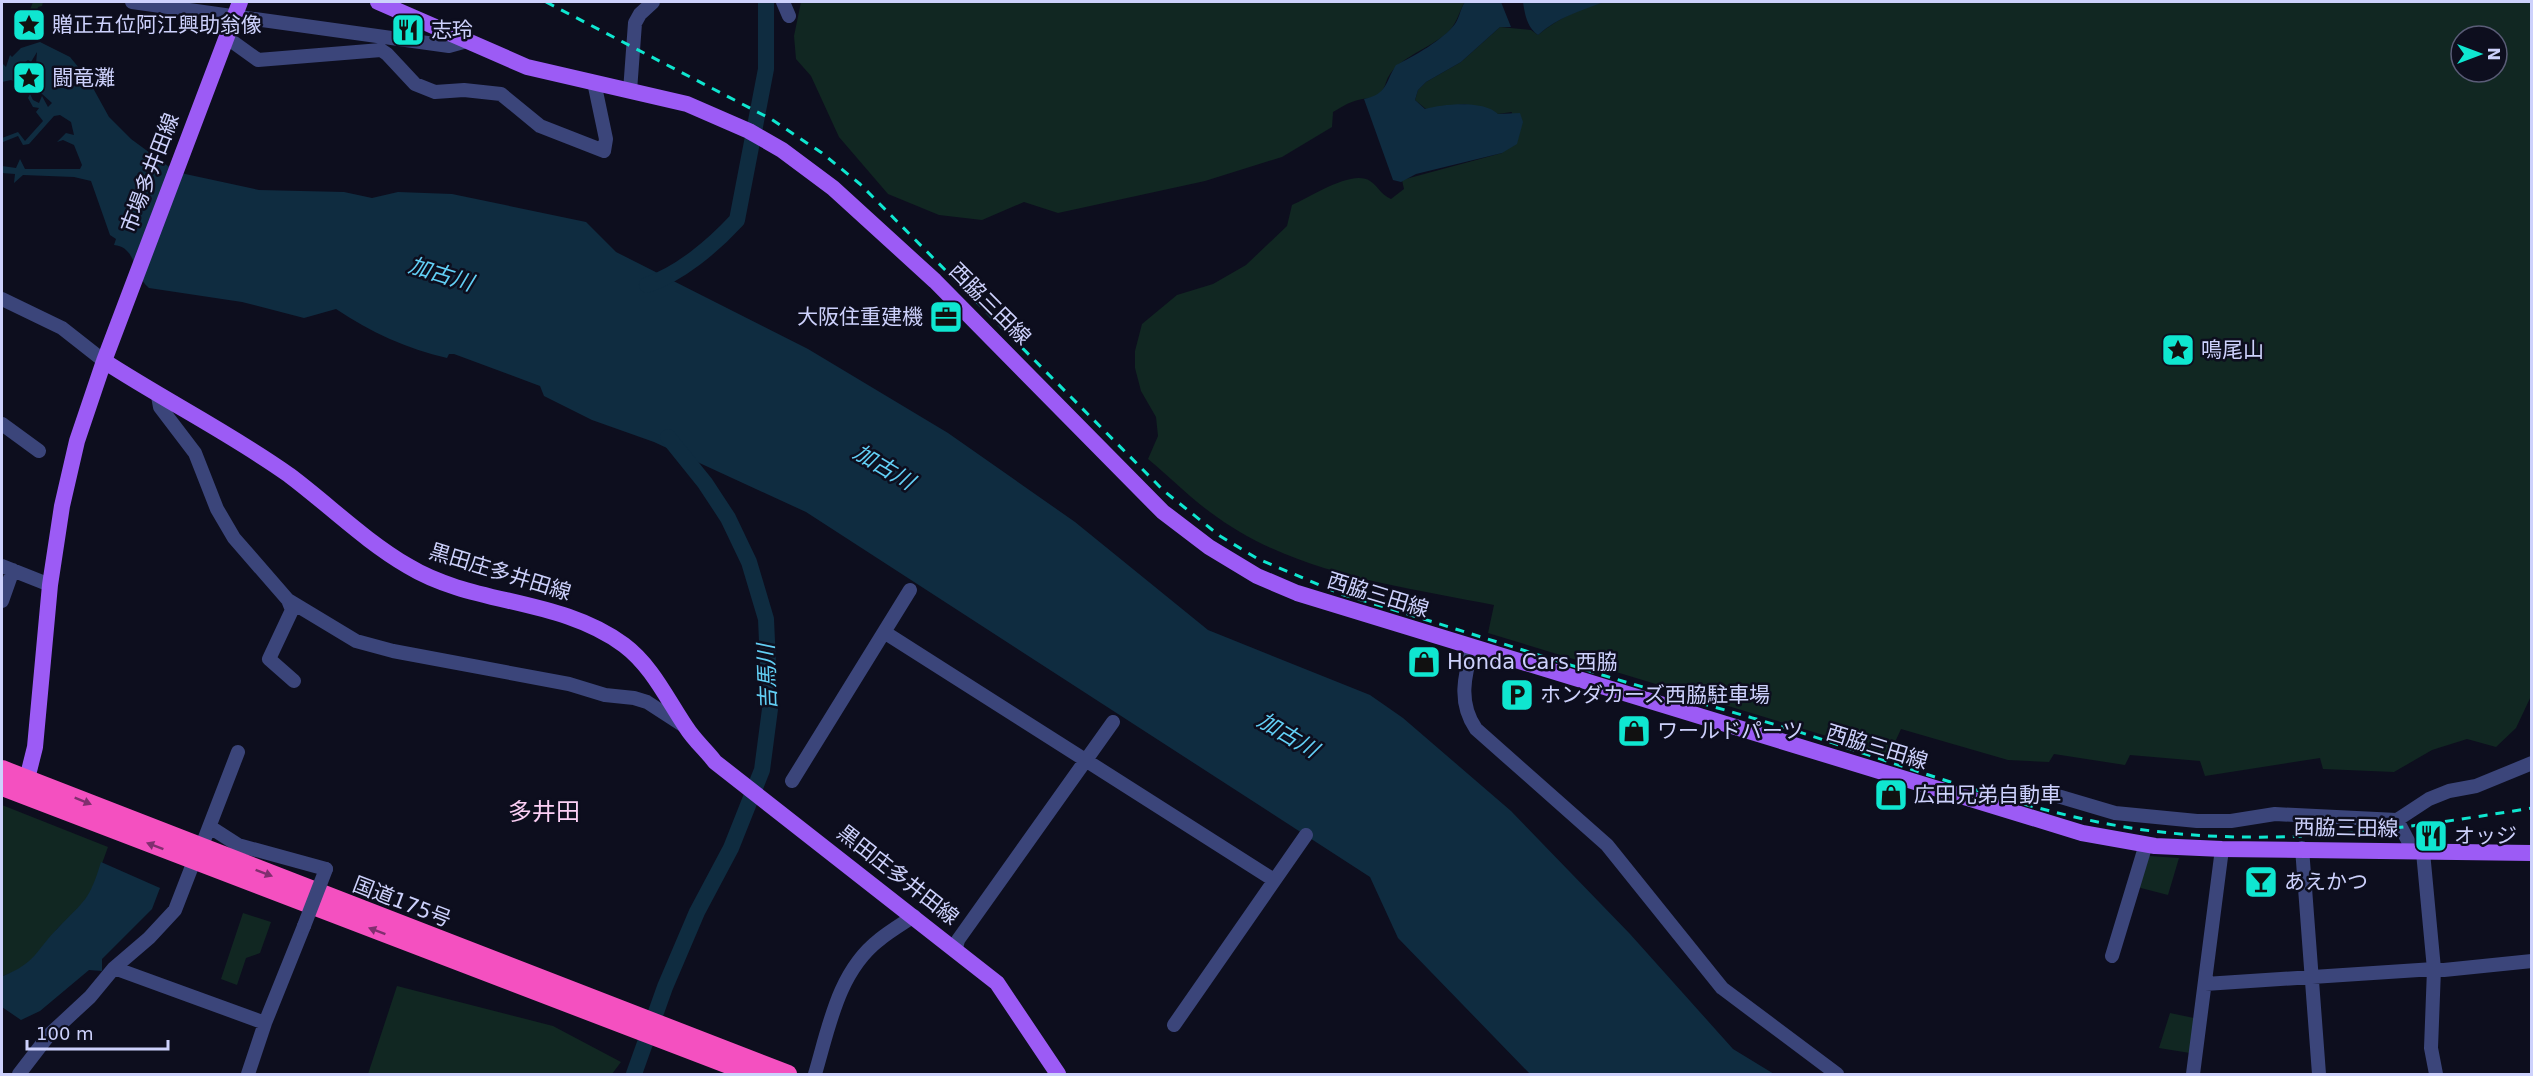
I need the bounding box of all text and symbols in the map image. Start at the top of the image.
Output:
place icon: 贈正五位阿江興助翁像 [11,7,47,43]
restaurant icon: 志玲 [390,12,426,48]
place label: 贈正五位阿江興助翁像 [52,13,262,37]
place label: 志玲 [431,18,473,42]
north arrow [2449,24,2509,84]
text: N [2484,47,2503,61]
place icon: 闘竜灘 [11,60,47,96]
place label: 闘竜灘 [52,66,115,90]
street label: 市場多井田線 [116,110,184,236]
water label: 加古川 [406,252,478,296]
street label: 西脇三田線 [944,258,1036,350]
office icon: 大阪住重建機 [928,299,964,335]
place label: 大阪住重建機 [797,305,923,329]
place icon: 鳴尾山 [2160,332,2196,368]
place label: 鳴尾山 [2201,338,2264,362]
water label: 加古川 [849,439,920,496]
street label: 黒田庄多井田線 [426,539,574,605]
street label: 西脇三田線 [1324,568,1432,622]
water label: 吉馬川 [753,642,781,710]
shop icon: Honda Cars 西脇 [1406,644,1442,680]
place label: Honda Cars 西脇 [1447,650,1618,674]
parking icon: ホンダカーズ西脇駐車場 [1499,677,1535,713]
place label: ホンダカーズ西脇駐車場 [1540,683,1770,707]
water label: 加古川 [1253,707,1324,764]
shop icon: ワールドパーツ [1616,713,1652,749]
place label: ワールドパーツ [1657,719,1804,743]
street label: 西脇三田線 [1823,720,1931,774]
shop icon: 広田兄弟自動車 [1873,777,1909,813]
place label: 広田兄弟自動車 [1914,783,2061,807]
one-way arrow [74,796,92,806]
district label: 多井田 [508,798,580,826]
street label: 西脇三田線 [2293,815,2399,841]
restaurant icon: オッジ [2413,818,2449,854]
street label: 黒田庄多井田線 [833,820,963,930]
place label: オッジ [2454,824,2517,848]
one-way arrow [146,841,164,850]
bar icon: あえかつ [2243,864,2279,900]
one-way arrow [255,868,273,878]
place label: あえかつ [2284,870,2368,894]
street label: 国道175号 [350,872,454,932]
one-way arrow [367,926,385,936]
scale bar [27,1013,168,1051]
text: 100 m [36,1023,94,1044]

